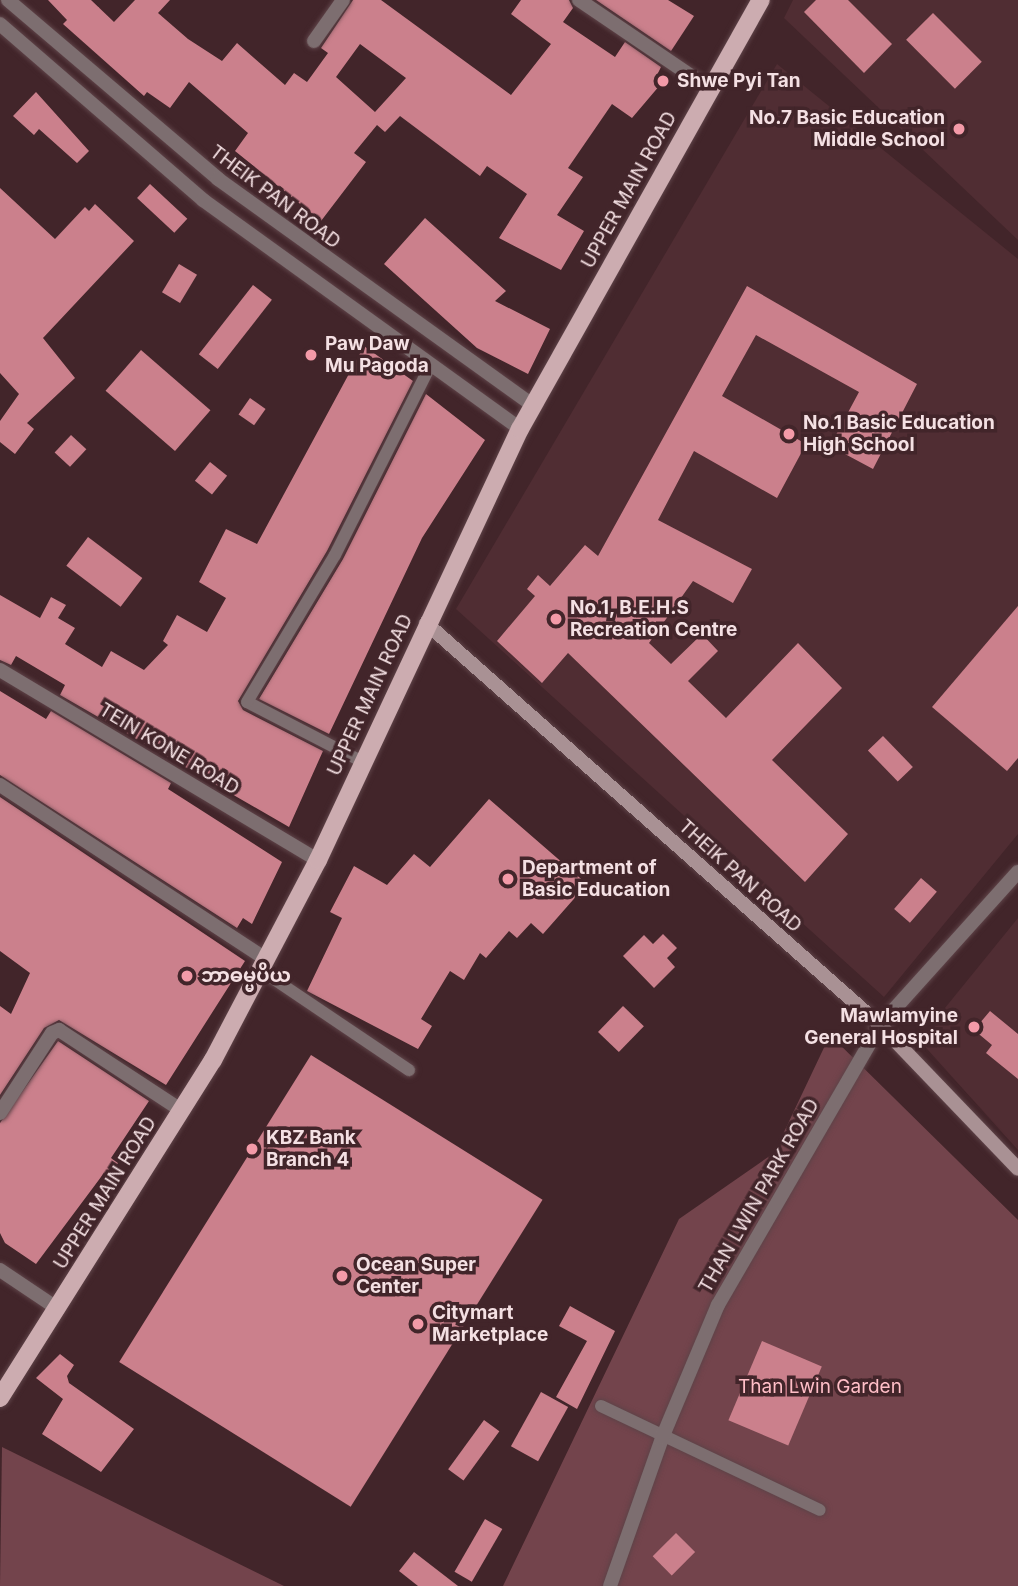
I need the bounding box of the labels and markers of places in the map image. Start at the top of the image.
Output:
place label: Shwe Pyi Tan [677,70,801,92]
marker: Shwe Pyi Tan [655,73,671,89]
place label: No.7 Basic Education Middle School [749,107,945,151]
marker: No.7 Basic Education Middle School [951,121,967,137]
place label: Paw Daw Mu Pagoda [325,333,429,377]
marker: Paw Daw Mu Pagoda [303,347,319,363]
place label: No.1 Basic Education High School [803,412,995,456]
marker: No.1 Basic Education High School [781,426,797,442]
place label: No.1, B.E.H.S Recreation Centre [570,597,737,641]
marker: No.1, B.E.H.S Recreation Centre [548,611,564,627]
place label: Department of Basic Education [522,857,670,901]
marker: Department of Basic Education [500,871,516,887]
place label: ဘာဓမ္မပိယ [201,965,291,987]
marker: ဘာဓမ္မပိယ [179,968,195,984]
place label: Mawlamyine General Hospital [804,1005,958,1049]
marker: Mawlamyine General Hospital [964,1017,984,1037]
place label: KBZ Bank Branch 4 [266,1127,356,1171]
marker: KBZ Bank Branch 4 [244,1141,260,1157]
place label: Ocean Super Center [356,1254,476,1298]
marker: Ocean Super Center [334,1268,350,1284]
place label: Citymart Marketplace [432,1302,548,1346]
marker: Citymart Marketplace [410,1316,426,1332]

